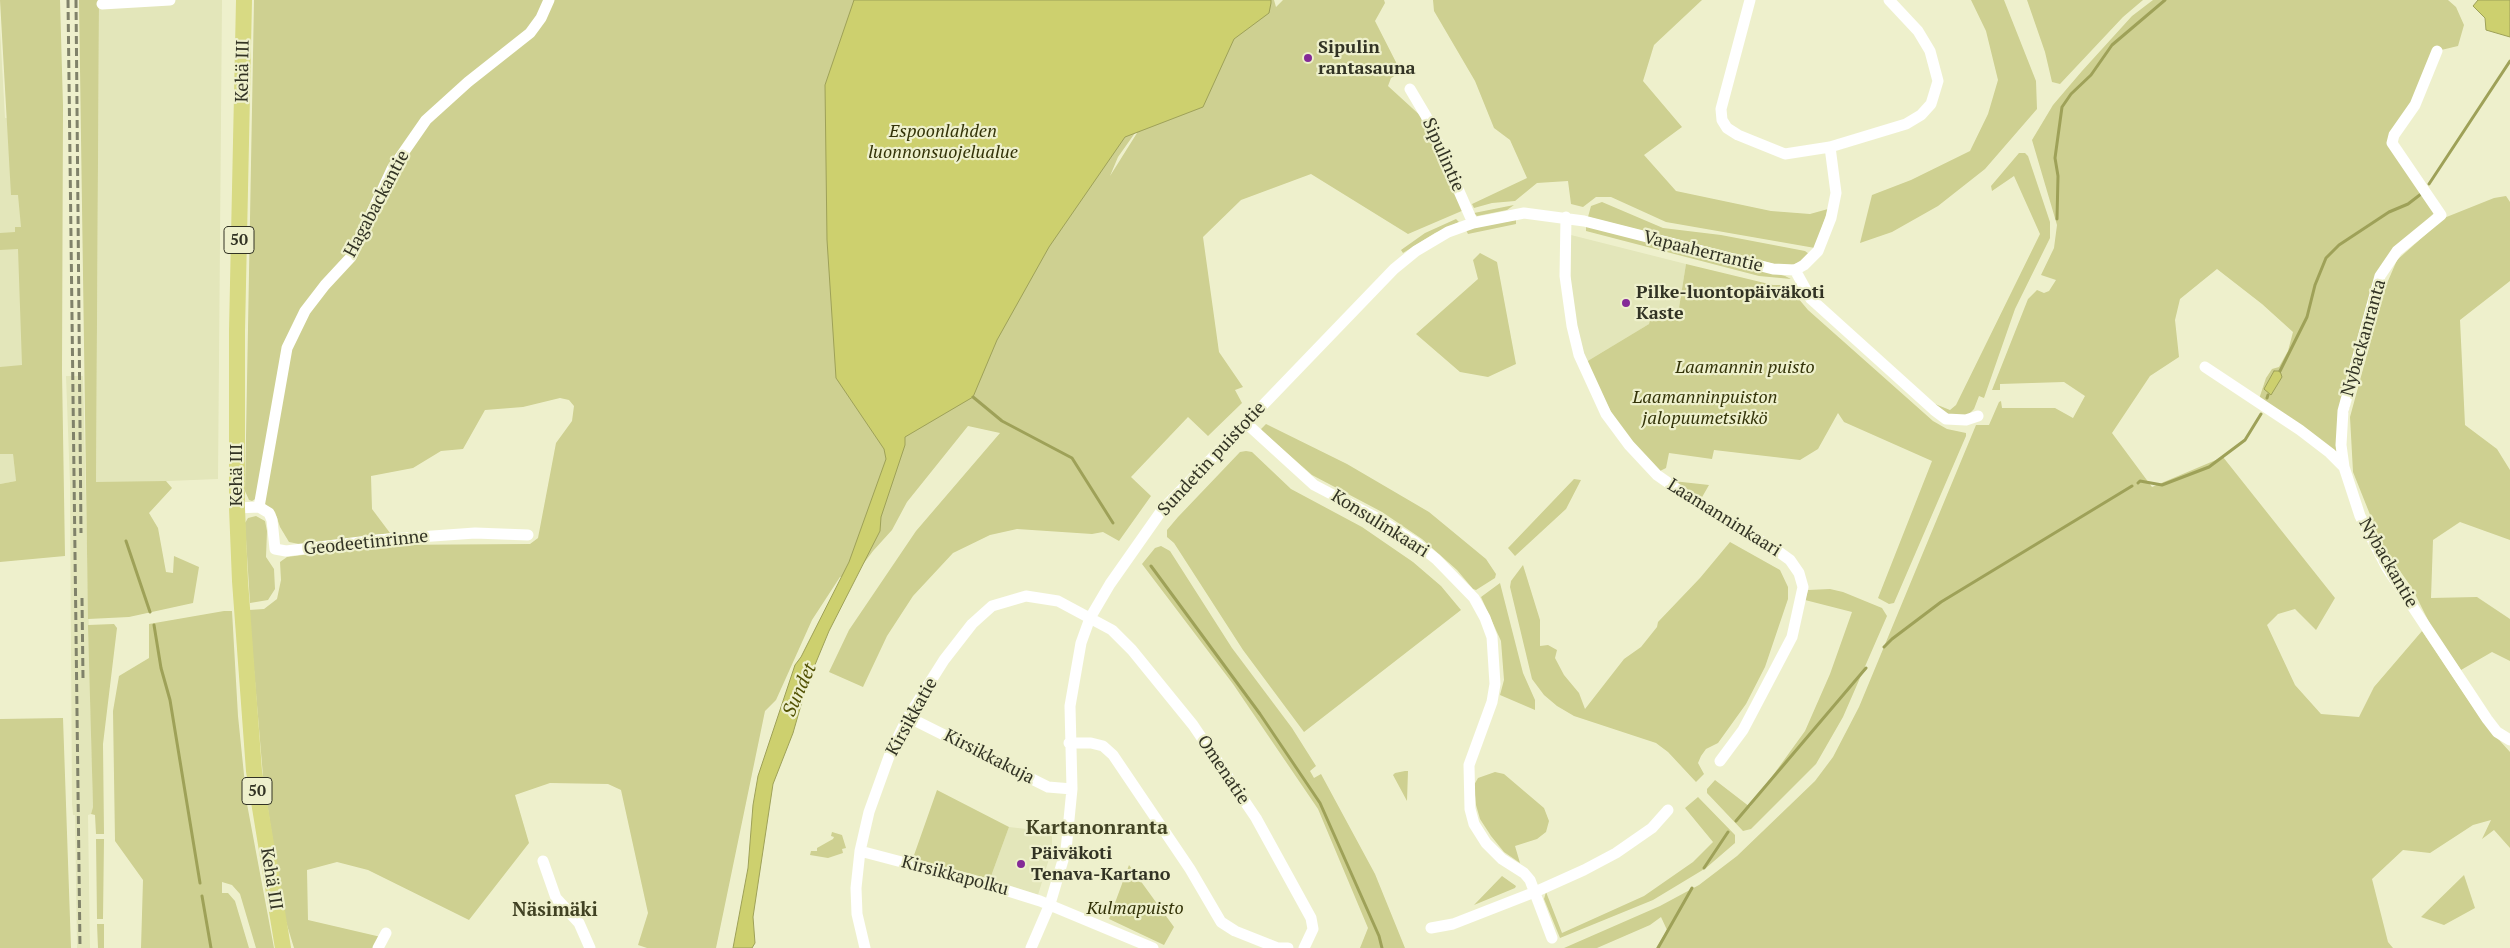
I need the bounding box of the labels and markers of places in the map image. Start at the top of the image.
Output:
place label: Sipulin rantasauna [1318,37,1416,80]
marker: Sipulin rantasauna [1302,52,1314,64]
place label: Pilke-luontopäiväkoti Kaste [1636,282,1825,324]
marker: Pilke-luontopäiväkoti Kaste [1620,297,1632,309]
place label: Päiväkoti Tenava-Kartano [1031,843,1171,886]
marker: Päiväkoti Tenava-Kartano [1015,858,1027,870]

